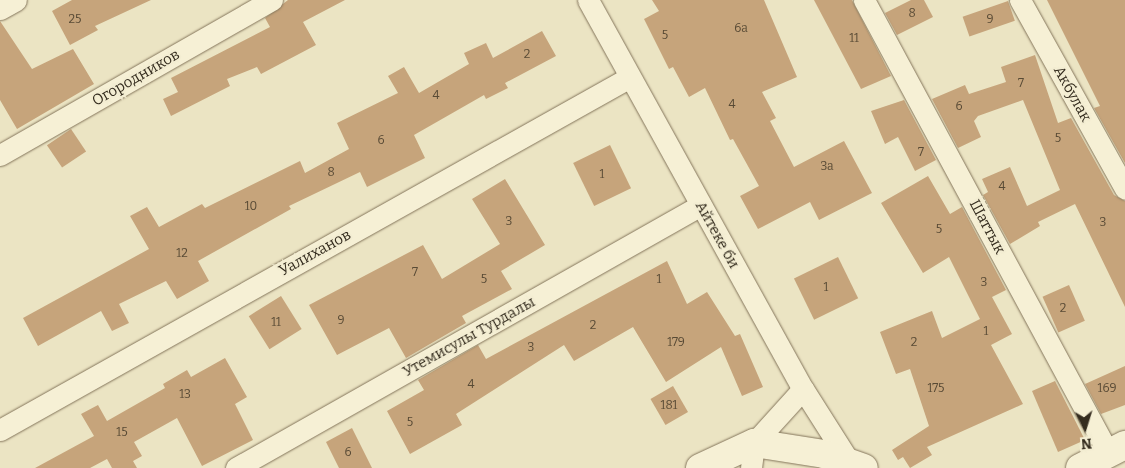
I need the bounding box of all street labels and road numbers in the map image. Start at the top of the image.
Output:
street label: Огородников [89,46,183,110]
street label: Акбулак [1049,63,1095,125]
street label: Шаттык [965,197,1009,257]
street label: Айтеке би [691,198,743,272]
street label: Уалиханов [276,226,354,280]
street label: Утемисулы Турдалы [400,293,538,381]

